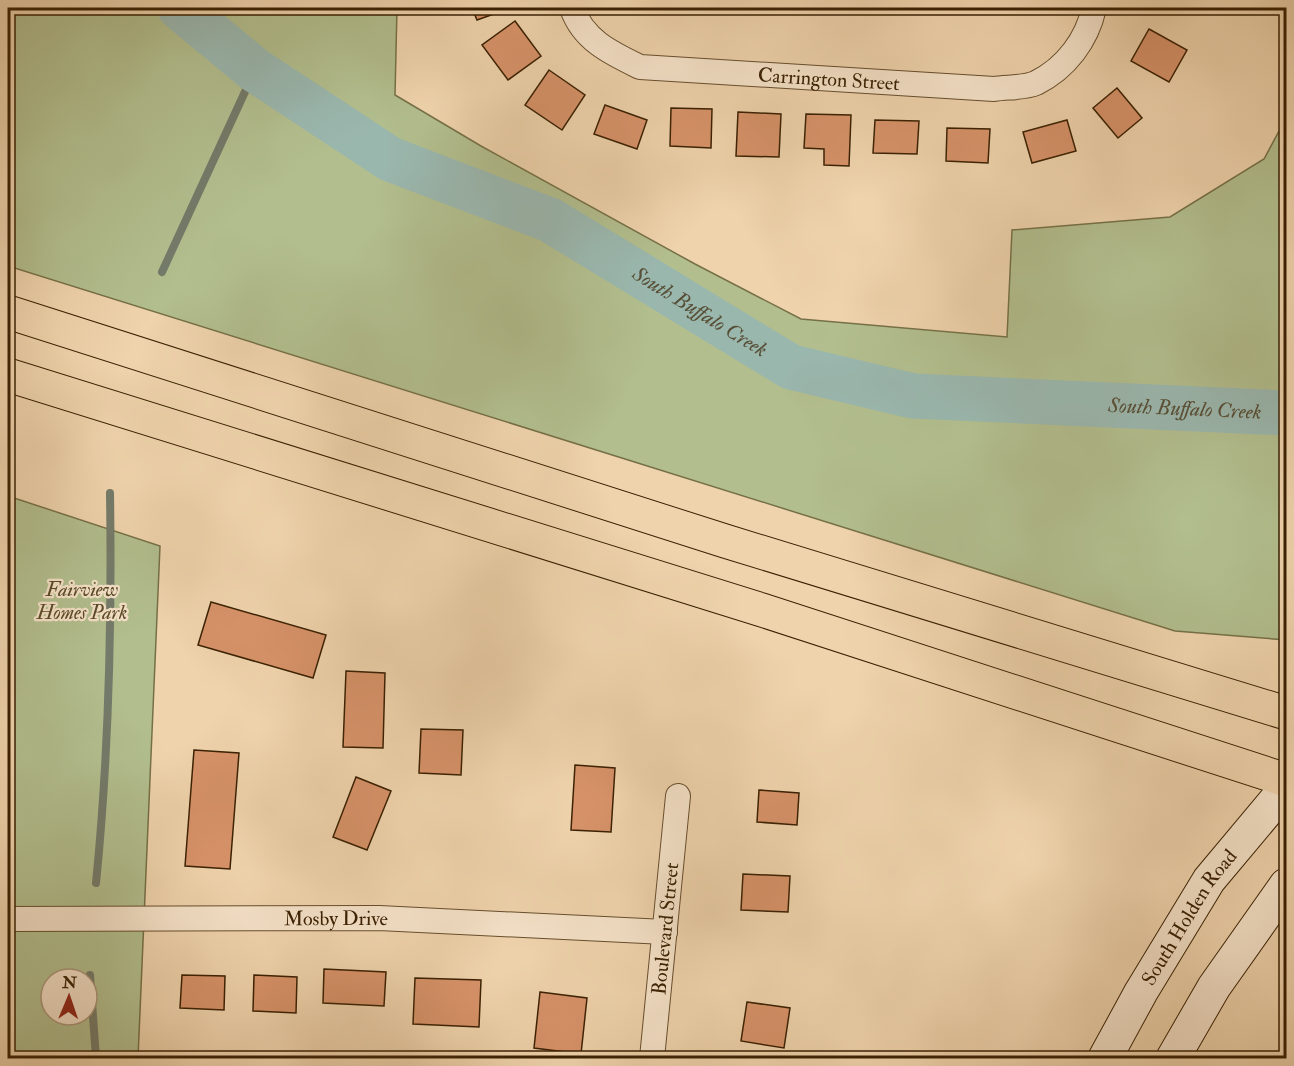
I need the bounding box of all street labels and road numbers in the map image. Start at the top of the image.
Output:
street label: Carrington Street [757,62,901,96]
street label: South Holden Road [1136,844,1243,990]
street label: Boulevard Street [646,861,684,996]
street label: Mosby Drive [284,906,389,931]

